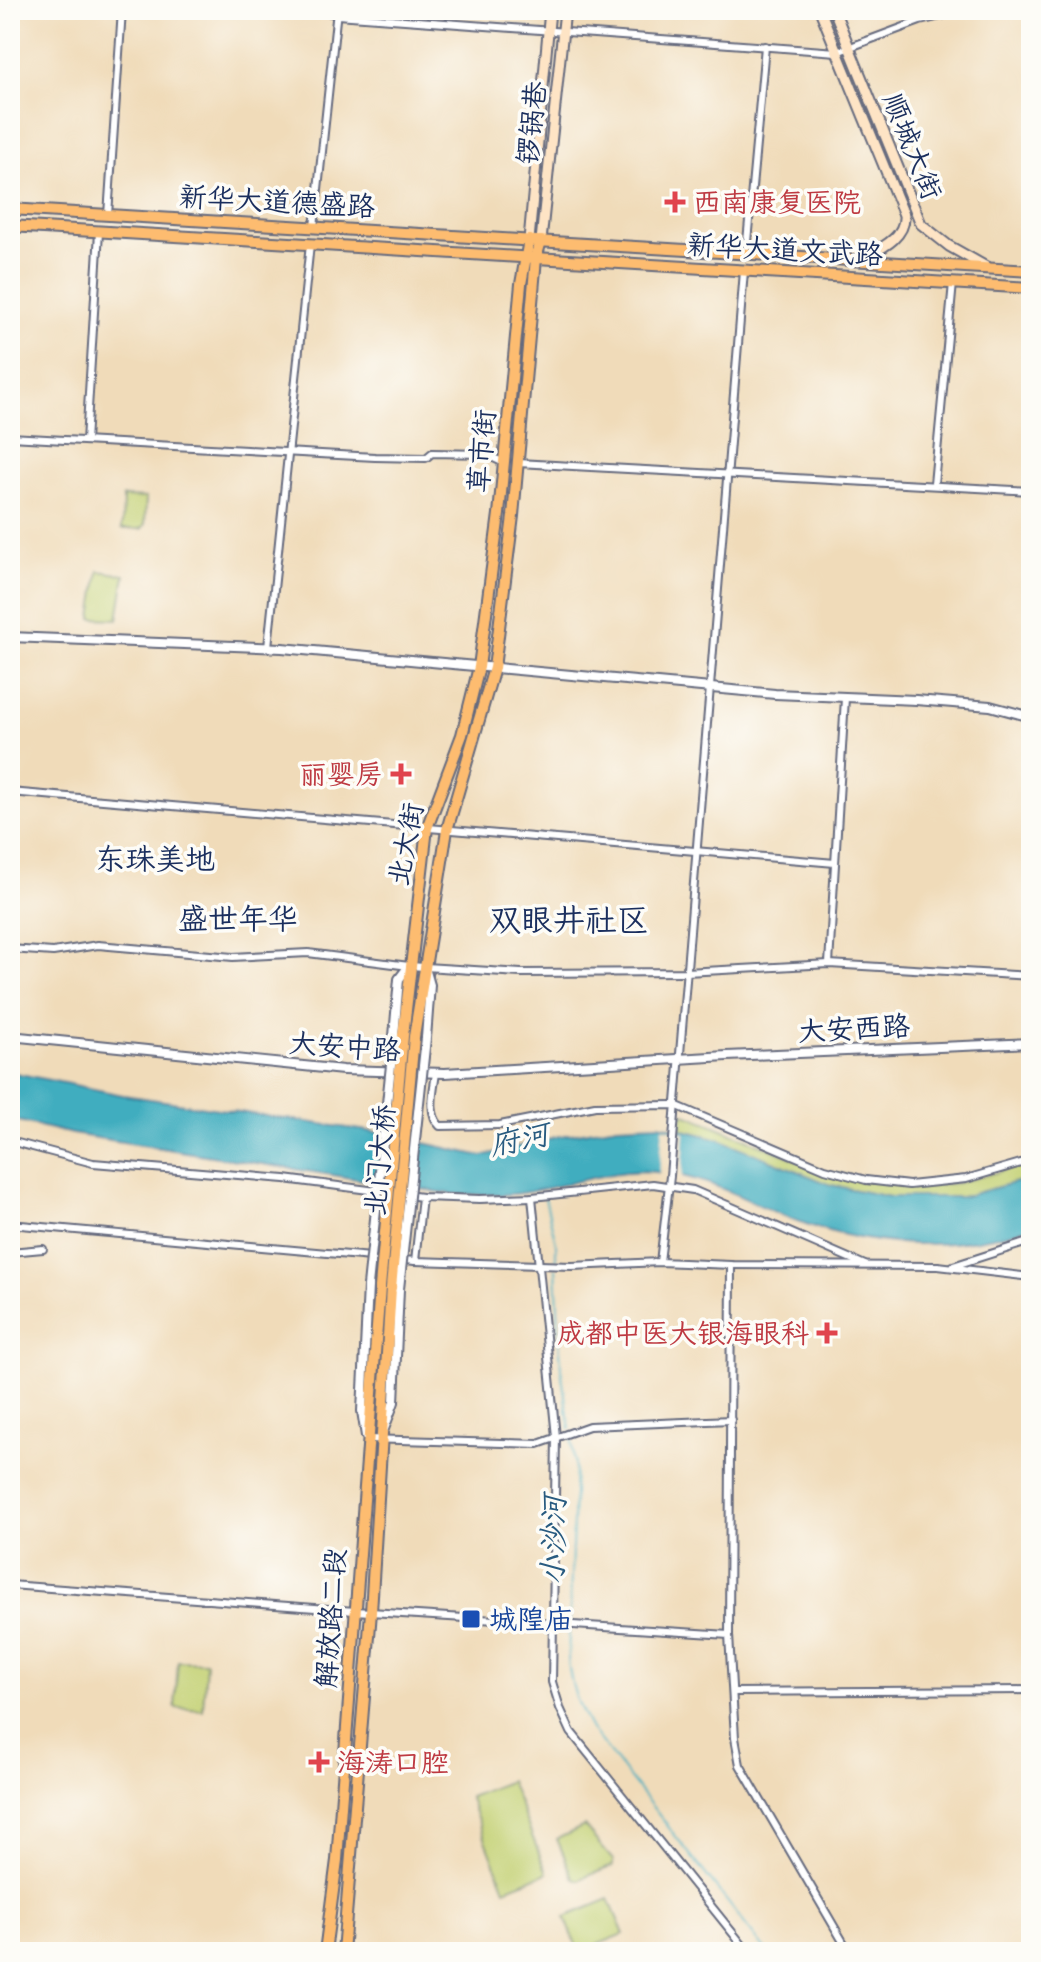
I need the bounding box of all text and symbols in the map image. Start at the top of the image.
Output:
street label: 锣锅巷 [508,78,554,167]
street label: 顺城大街 [874,87,952,205]
street label: 新华大道德盛路 [178,177,376,225]
place label: 西南康复医院 [693,183,861,221]
marker: 西南康复医院 [664,191,686,213]
street label: 新华大道文武路 [686,225,884,273]
street label: 草市街 [458,407,504,495]
place label: 丽婴房 [299,755,383,793]
marker: 丽婴房 [390,763,412,785]
street label: 北大街 [378,799,432,889]
district label: 东珠美地 [95,838,215,879]
district label: 盛世年华 [178,898,298,939]
district label: 双眼井社区 [489,898,649,941]
street label: 大安西路 [797,1006,911,1050]
street label: 大安中路 [288,1023,402,1069]
street label: 北门大桥 [355,1103,403,1217]
water label: 府河 [485,1112,557,1165]
place label: 成都中医大银海眼科 [557,1314,809,1352]
marker: 成都中医大银海眼科 [816,1322,838,1344]
water label: 小沙河 [532,1490,574,1585]
street label: 解放路二段 [306,1547,354,1689]
place label: 城隍庙 [489,1600,573,1638]
marker: 城隍庙 [460,1608,482,1630]
place label: 海涛口腔 [337,1743,449,1781]
marker: 海涛口腔 [308,1751,330,1773]

